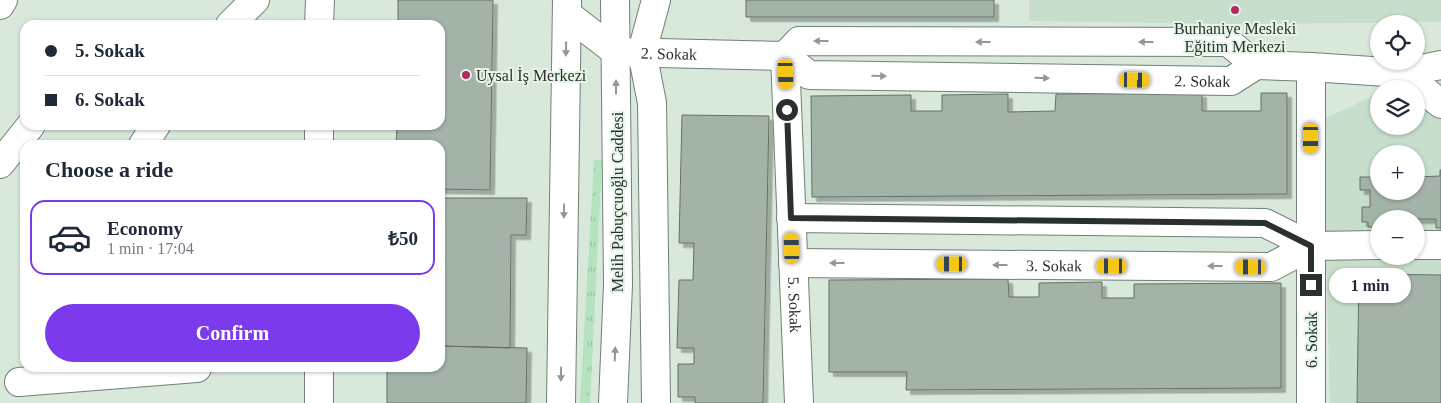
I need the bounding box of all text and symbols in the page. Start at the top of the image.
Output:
marker: Burhaniye Mesleki Eğitim Merkezi [1229,4,1241,16]
map controls [1370,15,1425,265]
button: locate [1370,15,1425,70]
place label: Burhaniye Mesleki Eğitim Merkezi [1174,20,1297,56]
one-way arrow [813,37,829,45]
one-way arrow [975,38,991,46]
one-way arrow [1138,38,1154,46]
text: 5. Sokak [75,40,145,61]
one-way arrow [562,41,570,57]
street label: 2. Sokak [641,45,697,63]
car [777,59,794,89]
place label: Uysal İş Merkezi [476,67,587,85]
marker: Uysal İş Merkezi [460,69,472,81]
one-way arrow [872,72,888,80]
car [1119,72,1150,88]
street label: 2. Sokak [1174,72,1230,90]
one-way arrow [1034,74,1050,82]
one-way arrow [612,79,620,95]
button: layers [1370,80,1425,135]
text: 6. Sokak [75,89,145,110]
route start [776,99,798,121]
street label: Melih Pabuçcuoğlu Caddesi [609,111,627,292]
car [1303,123,1318,153]
button: + [1370,145,1425,200]
text: Choose a ride [45,157,173,182]
one-way arrow [560,203,568,219]
button: − [1370,210,1425,265]
icon: car [47,215,92,260]
text: Economy [107,218,183,239]
text: ₺50 [388,228,418,249]
car [783,233,800,263]
text: 1 min · 17:04 [107,240,194,257]
car [937,257,967,272]
street label: 3. Sokak [1026,257,1082,274]
one-way arrow [829,259,845,267]
car [1097,259,1127,274]
car [1236,260,1266,275]
one-way arrow [992,261,1008,269]
one-way arrow [1207,262,1223,270]
callout: 1 min [1328,268,1411,302]
route end [1300,274,1322,296]
street label: 5. Sokak [785,276,804,333]
text: 1 min [1351,277,1389,294]
button: Confirm [45,304,420,362]
street label: 6. Sokak [1303,312,1320,368]
one-way arrow [611,346,619,362]
one-way arrow [557,366,565,382]

